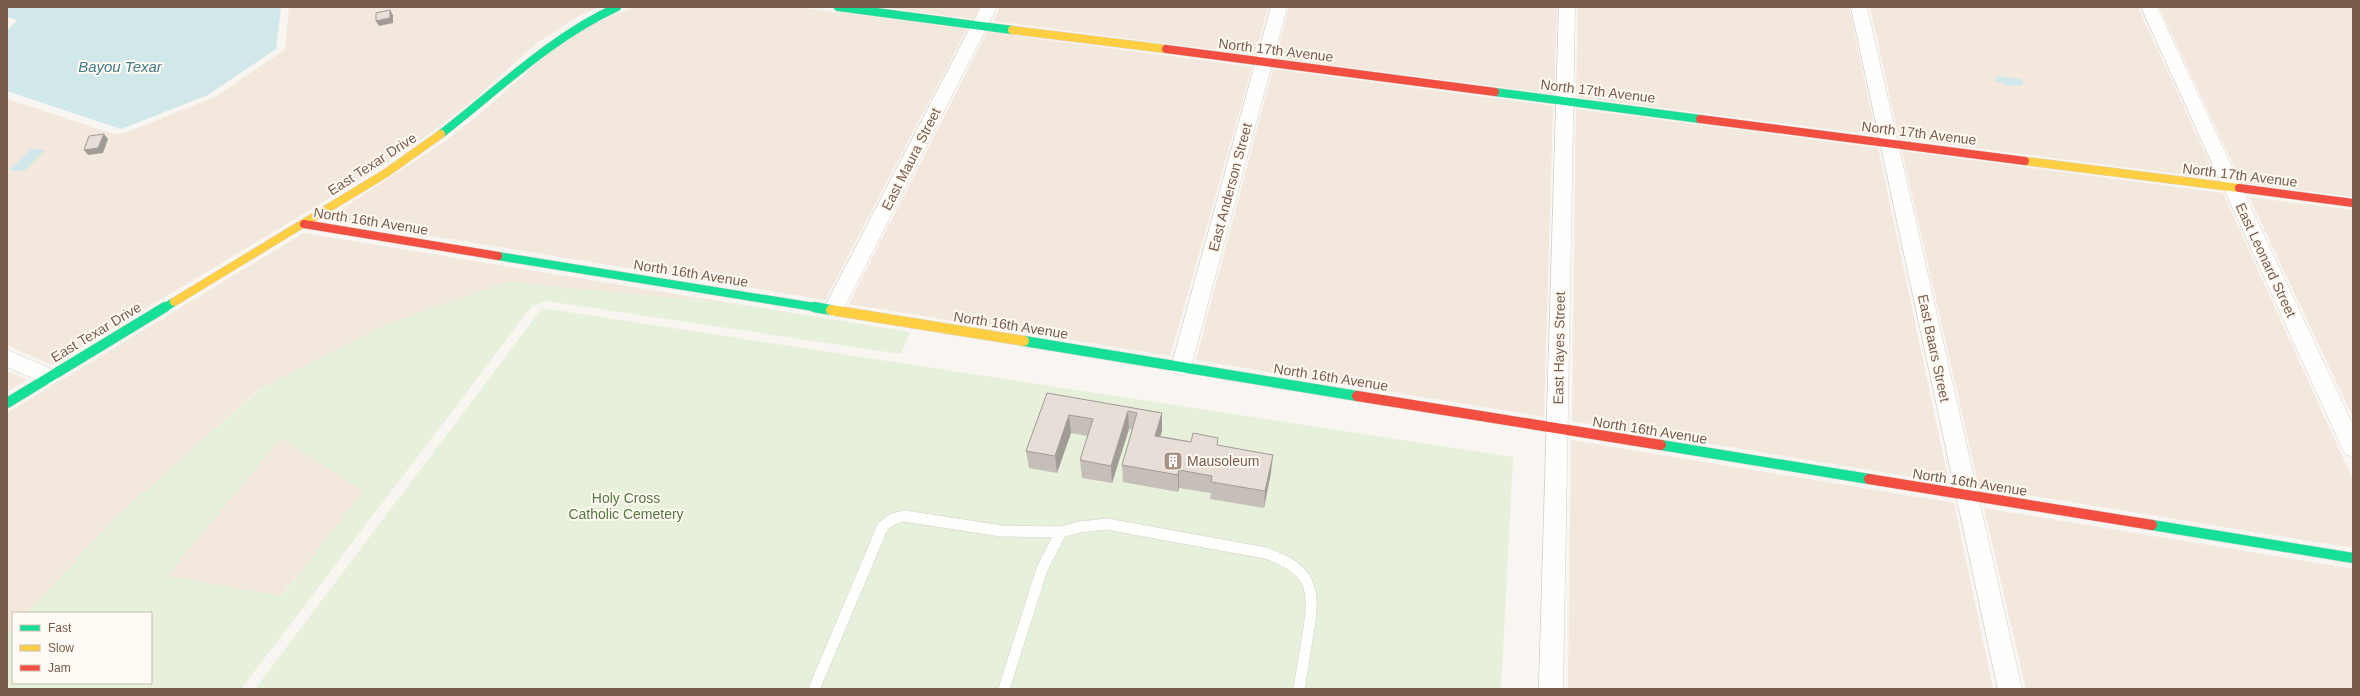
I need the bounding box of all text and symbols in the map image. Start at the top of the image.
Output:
street label: North 17th Avenue [1218,35,1335,65]
water label: Bayou Texar [78,58,163,75]
street label: North 17th Avenue [1540,76,1657,106]
street label: East Maura Street [878,105,944,213]
street label: North 17th Avenue [1861,118,1978,148]
street label: East Anderson Street [1205,121,1255,253]
street label: East Texar Drive [325,129,419,199]
street label: North 17th Avenue [2182,160,2299,190]
street label: East Leonard Street [2232,200,2300,320]
street label: North 16th Avenue [313,204,430,238]
street label: North 16th Avenue [633,256,750,290]
street label: East Hayes Street [1550,291,1568,405]
street label: East Baars Street [1915,293,1953,403]
street label: East Texar Drive [48,299,144,365]
street label: North 16th Avenue [953,308,1070,342]
street label: North 16th Avenue [1273,360,1390,394]
street label: North 16th Avenue [1592,413,1709,447]
building icon: Mausoleum [1162,450,1184,472]
place label: Mausoleum [1187,453,1259,469]
street label: North 16th Avenue [1912,465,2029,499]
park label: Holy Cross Catholic Cemetery [568,490,684,522]
legend [12,612,152,684]
text: Fast [48,621,72,635]
text: Slow [48,641,74,655]
text: Jam [48,661,71,675]

